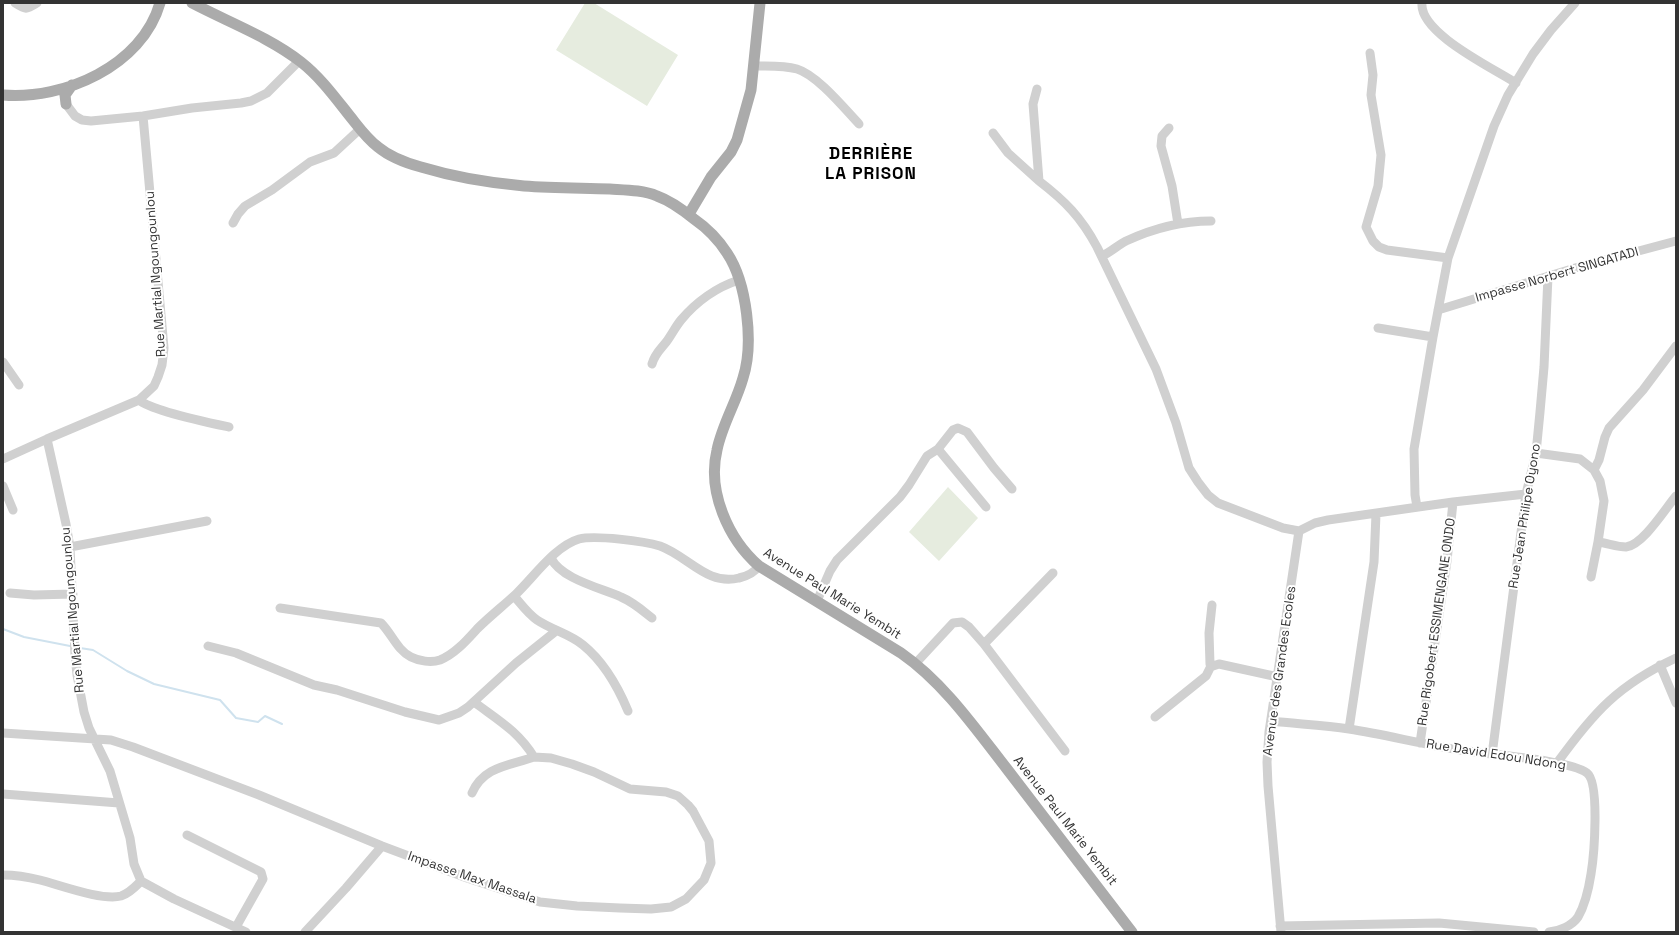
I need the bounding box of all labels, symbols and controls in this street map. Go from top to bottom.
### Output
district label: DERRIÈRE LA PRISON [825,144,917,184]
street label: Rue Martial Ngoungounlou [142,190,170,358]
street label: Impasse Norbert SINGATADI [1474,244,1640,306]
street label: Rue Jean Philipe Oyono [1506,442,1544,590]
street label: Rue Rigobert ESSIMENGANE ONDO [1415,517,1459,727]
street label: Rue Martial Ngoungounlou [58,526,88,694]
street label: Avenue Paul Marie Yembit [760,545,904,643]
street label: Avenue des Grandes Ecoles [1260,585,1300,757]
street label: Rue David Edou Ndong [1425,736,1567,774]
street label: Avenue Paul Marie Yembit [1010,753,1120,889]
street label: Impasse Max Massala [406,849,538,907]

